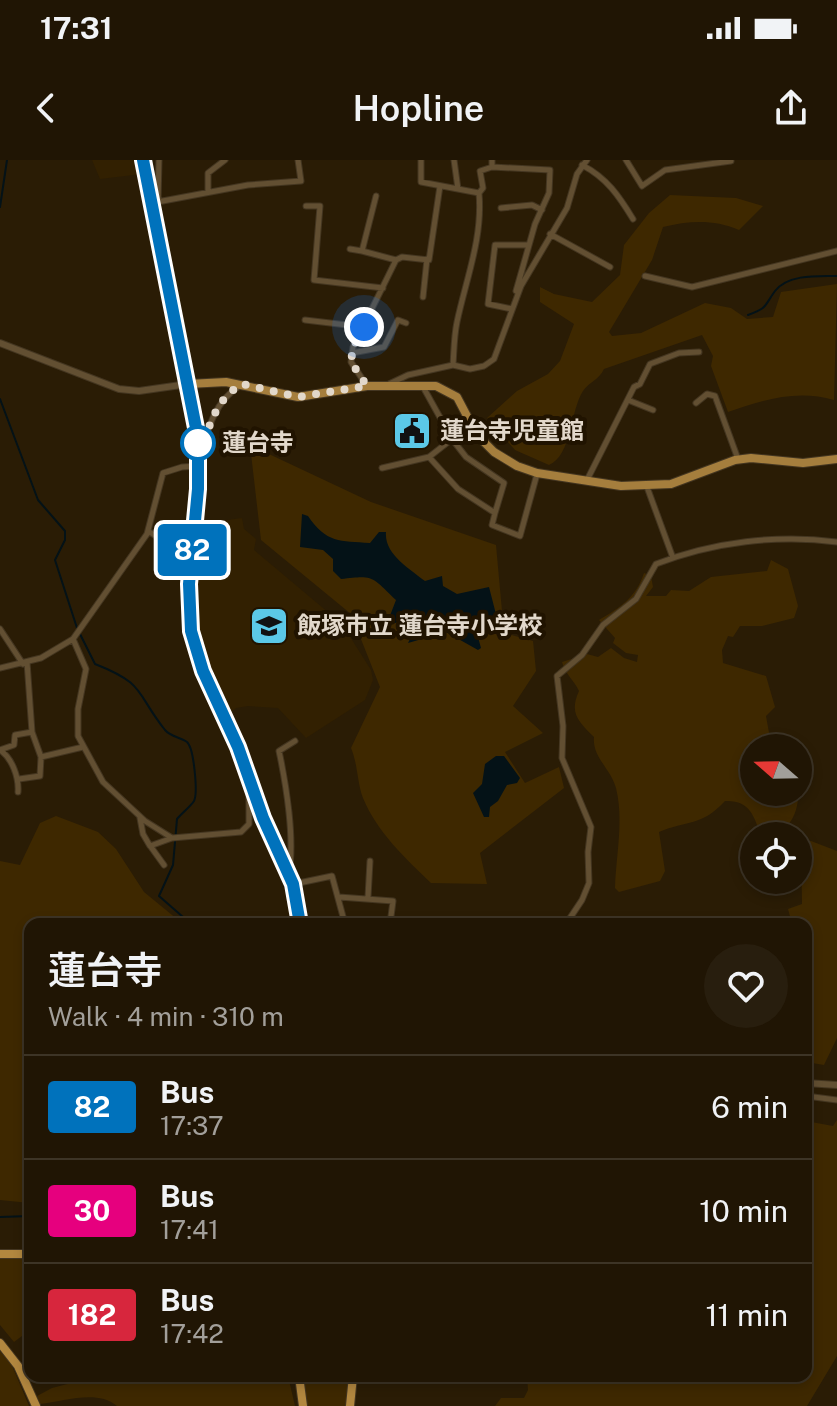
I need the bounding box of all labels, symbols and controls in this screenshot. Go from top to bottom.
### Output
text: 17:31 [40,10,113,46]
icon: back [24,86,68,130]
icon: share [769,86,813,130]
text: Hopline [353,87,484,129]
your location [344,307,384,347]
public building icon: 蓮台寺児童館 [391,410,433,452]
place label: 蓮台寺児童館 [440,416,584,444]
marker: 蓮台寺 [181,426,215,460]
place label: 蓮台寺 [222,428,294,456]
line badge: 82 [156,524,228,576]
text: 82 [174,533,210,566]
school or university icon: 飯塚市立 蓮台寺小学校 [248,605,290,647]
place label: 飯塚市立 蓮台寺小学校 [297,611,542,639]
north arrow [740,734,812,806]
map controls [740,734,812,894]
button: locate [740,822,812,894]
button: heart [704,944,788,1028]
text: 蓮台寺 [48,948,162,993]
text: Walk · 4 min · 310 m [48,1001,284,1032]
text: Bus [160,1074,214,1110]
text: 6 min [711,1089,788,1125]
text: 82 [74,1090,110,1123]
text: 17:37 [160,1110,224,1141]
text: Bus [160,1178,214,1214]
text: 10 min [699,1193,788,1229]
text: 30 [74,1194,110,1227]
text: 17:41 [160,1214,219,1245]
text: Bus [160,1282,214,1318]
text: 11 min [705,1297,788,1333]
text: 182 [68,1298,116,1331]
text: 17:42 [160,1318,224,1349]

